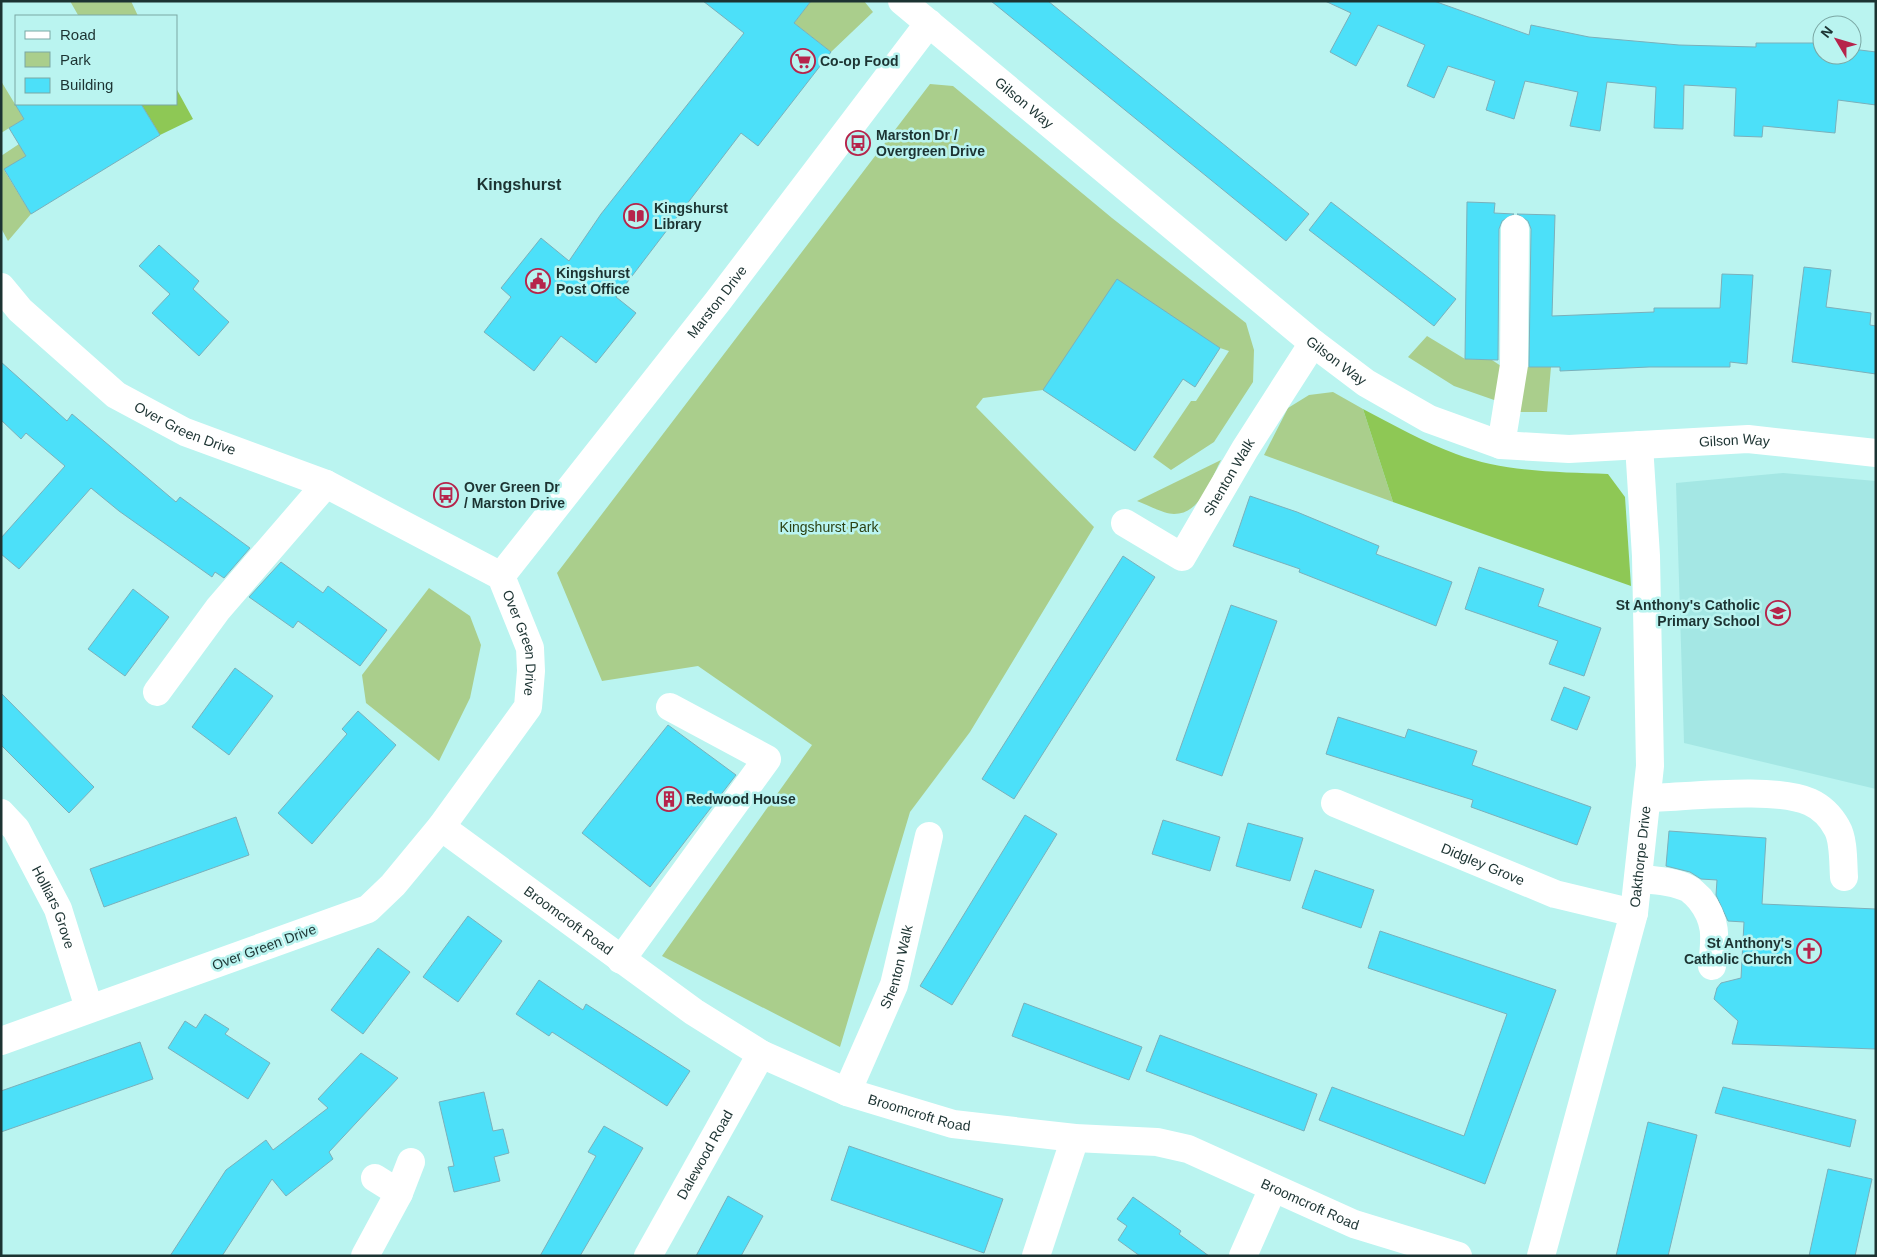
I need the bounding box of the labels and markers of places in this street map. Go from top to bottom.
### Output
supermarket icon: Co-op Food [790,48,816,74]
place label: Co-op Food [820,53,899,69]
place label: Marston Dr / Overgreen Drive [876,127,985,159]
bus stop icon: Marston Dr / Overgreen Drive [845,130,871,156]
place label: Kingshurst Library [654,200,728,232]
library icon: Kingshurst Library [623,203,649,229]
place label: Kingshurst Post Office [556,265,630,297]
public building icon: Kingshurst Post Office [525,268,551,294]
place label: Over Green Dr / Marston Drive [464,479,565,511]
bus stop icon: Over Green Dr / Marston Drive [433,482,459,508]
place label: St Anthony's Catholic Primary School [1616,597,1760,629]
school or university icon: St Anthony's Catholic Primary School [1765,600,1791,626]
building icon: Redwood House [656,786,682,812]
place label: Redwood House [686,791,796,807]
place label: St Anthony's Catholic Church [1684,935,1792,967]
church icon: St Anthony's Catholic Church [1796,938,1822,964]

